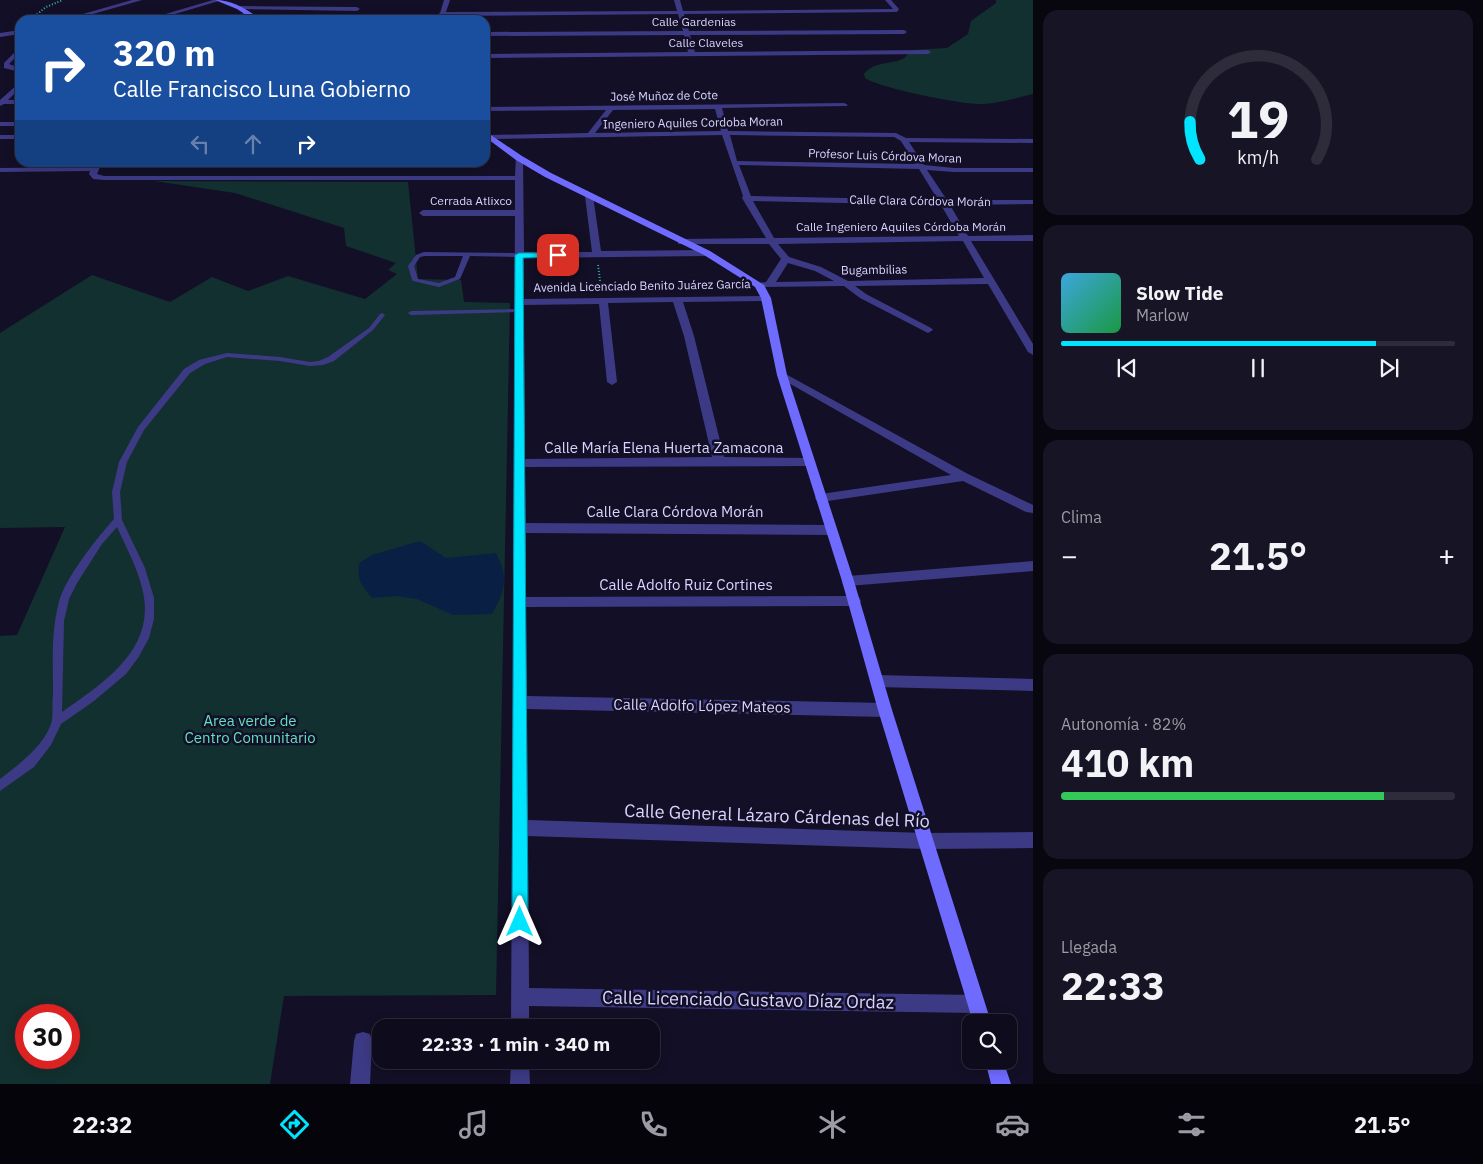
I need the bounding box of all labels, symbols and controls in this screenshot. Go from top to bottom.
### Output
street label: Calle Gardenias [652,14,736,29]
text: 320 m [113,30,216,76]
icon: right [30,35,95,100]
street label: Calle Claveles [669,35,744,50]
text: Calle Francisco Luna Gobierno [113,74,411,103]
text: 19 [1227,85,1289,152]
street label: José Muñoz de Cote [610,87,718,104]
street label: Ingeniero Aquiles Cordoba Moran [603,113,783,132]
icon: left [186,130,214,158]
icon: ahead [239,130,267,158]
icon: right [292,130,320,158]
street label: Profesor Luis Córdova Moran [808,145,962,166]
text: km/h [1237,146,1279,169]
street label: Calle Clara Córdova Morán [849,192,991,209]
street label: Cerrada Atlixco [430,193,512,208]
street label: Calle Ingeniero Aquiles Córdoba Morán [796,219,1006,234]
pin [537,234,579,276]
icon: arrive [544,241,572,269]
street label: Bugambilias [841,261,907,278]
street label: Avenida Licenciado Benito Juárez García [533,276,751,295]
text: Slow Tide [1136,281,1223,305]
text: Marlow [1136,305,1189,325]
icon: previous [1113,354,1141,382]
icon: pause [1244,354,1272,382]
icon: next [1375,354,1403,382]
street label: Calle María Elena Huerta Zamacona [544,438,784,457]
street label: Calle Clara Córdova Morán [586,502,764,521]
text: Clima [1061,507,1102,527]
text: 21.5° [1209,531,1307,580]
text: − [1061,537,1078,574]
text: + [1438,537,1455,574]
street label: Calle Adolfo Ruiz Cortines [599,575,773,594]
street label: Calle Adolfo López Mateos [613,694,791,717]
park label: Area verde de Centro Comunitario [184,711,316,747]
text: Autonomía · 82% [1061,714,1186,734]
text: 410 km [1061,738,1194,787]
street label: Calle General Lázaro Cárdenas del Río [624,799,930,832]
position arrow [493,895,545,947]
text: Llegada [1061,937,1117,957]
text: 22:33 [1061,961,1165,1010]
street label: Calle Licenciado Gustavo Díaz Ordaz [602,985,894,1014]
speed limit sign: 30 [15,1004,80,1069]
map controls [962,1014,1017,1069]
button: search [962,1014,1017,1069]
text: 22:33 · 1 min · 340 m [422,1032,610,1056]
icon: directions [277,1107,312,1142]
icon: music [456,1107,491,1142]
icon: phone [636,1107,671,1142]
icon: climate [815,1107,850,1142]
icon: car [995,1107,1030,1142]
icon: filters [1174,1107,1209,1142]
text: 22:32 [72,1110,132,1139]
text: 21.5° [1354,1110,1411,1139]

